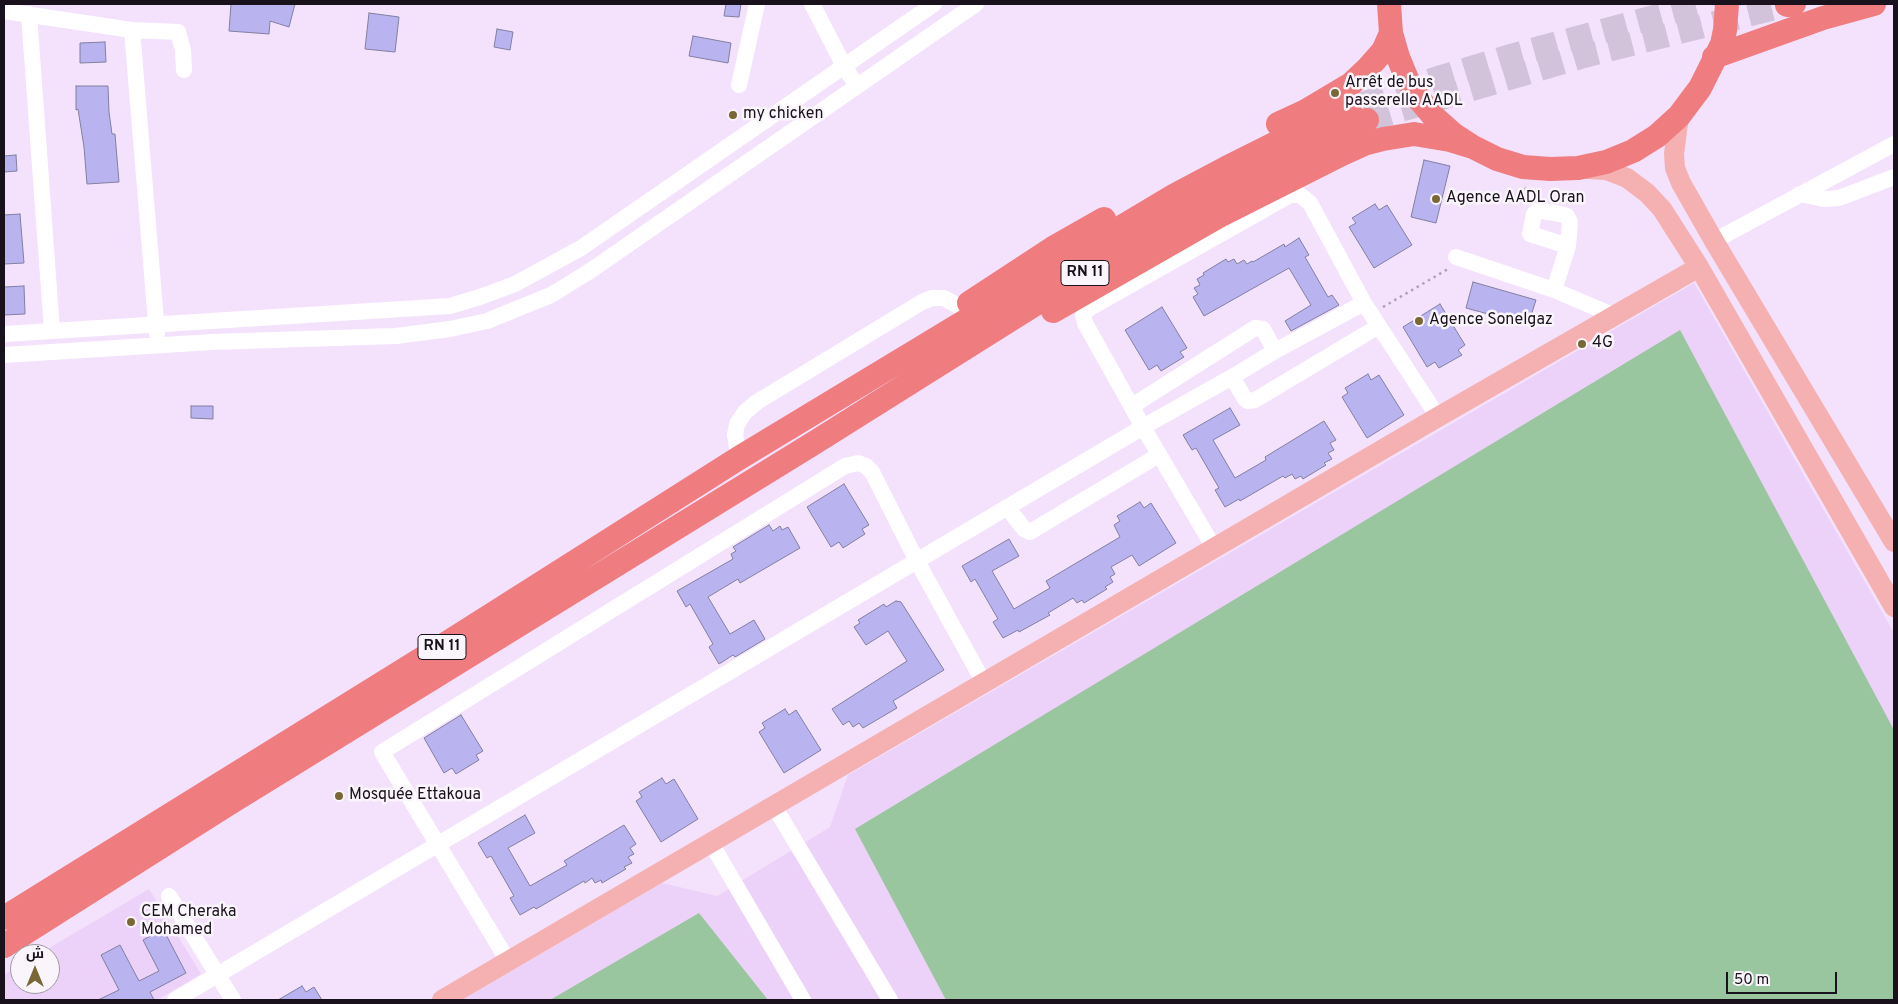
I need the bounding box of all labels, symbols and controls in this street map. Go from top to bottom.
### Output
place label: Arrêt de bus passerelle AADL [1345,74,1463,112]
marker: Arrêt de bus passerelle AADL [1329,87,1341,99]
place label: my chicken [743,105,824,125]
marker: my chicken [727,109,739,121]
place label: Agence AADL Oran [1446,189,1585,209]
marker: Agence AADL Oran [1430,193,1442,205]
road number: RN 11 [1061,260,1109,286]
place label: Agence Sonelgaz [1429,311,1553,331]
marker: Agence Sonelgaz [1413,315,1425,327]
place label: 4G [1592,334,1613,354]
marker: 4G [1576,338,1588,350]
road number: RN 11 [418,634,466,660]
place label: Mosquée Ettakoua [349,786,481,806]
marker: Mosquée Ettakoua [333,790,345,802]
place label: CEM Cheraka Mohamed [141,903,237,941]
marker: CEM Cheraka Mohamed [125,916,137,928]
north arrow [10,944,60,994]
text: ش [26,946,44,963]
scale bar [1728,962,1839,994]
text: 50 m [1734,971,1769,990]

